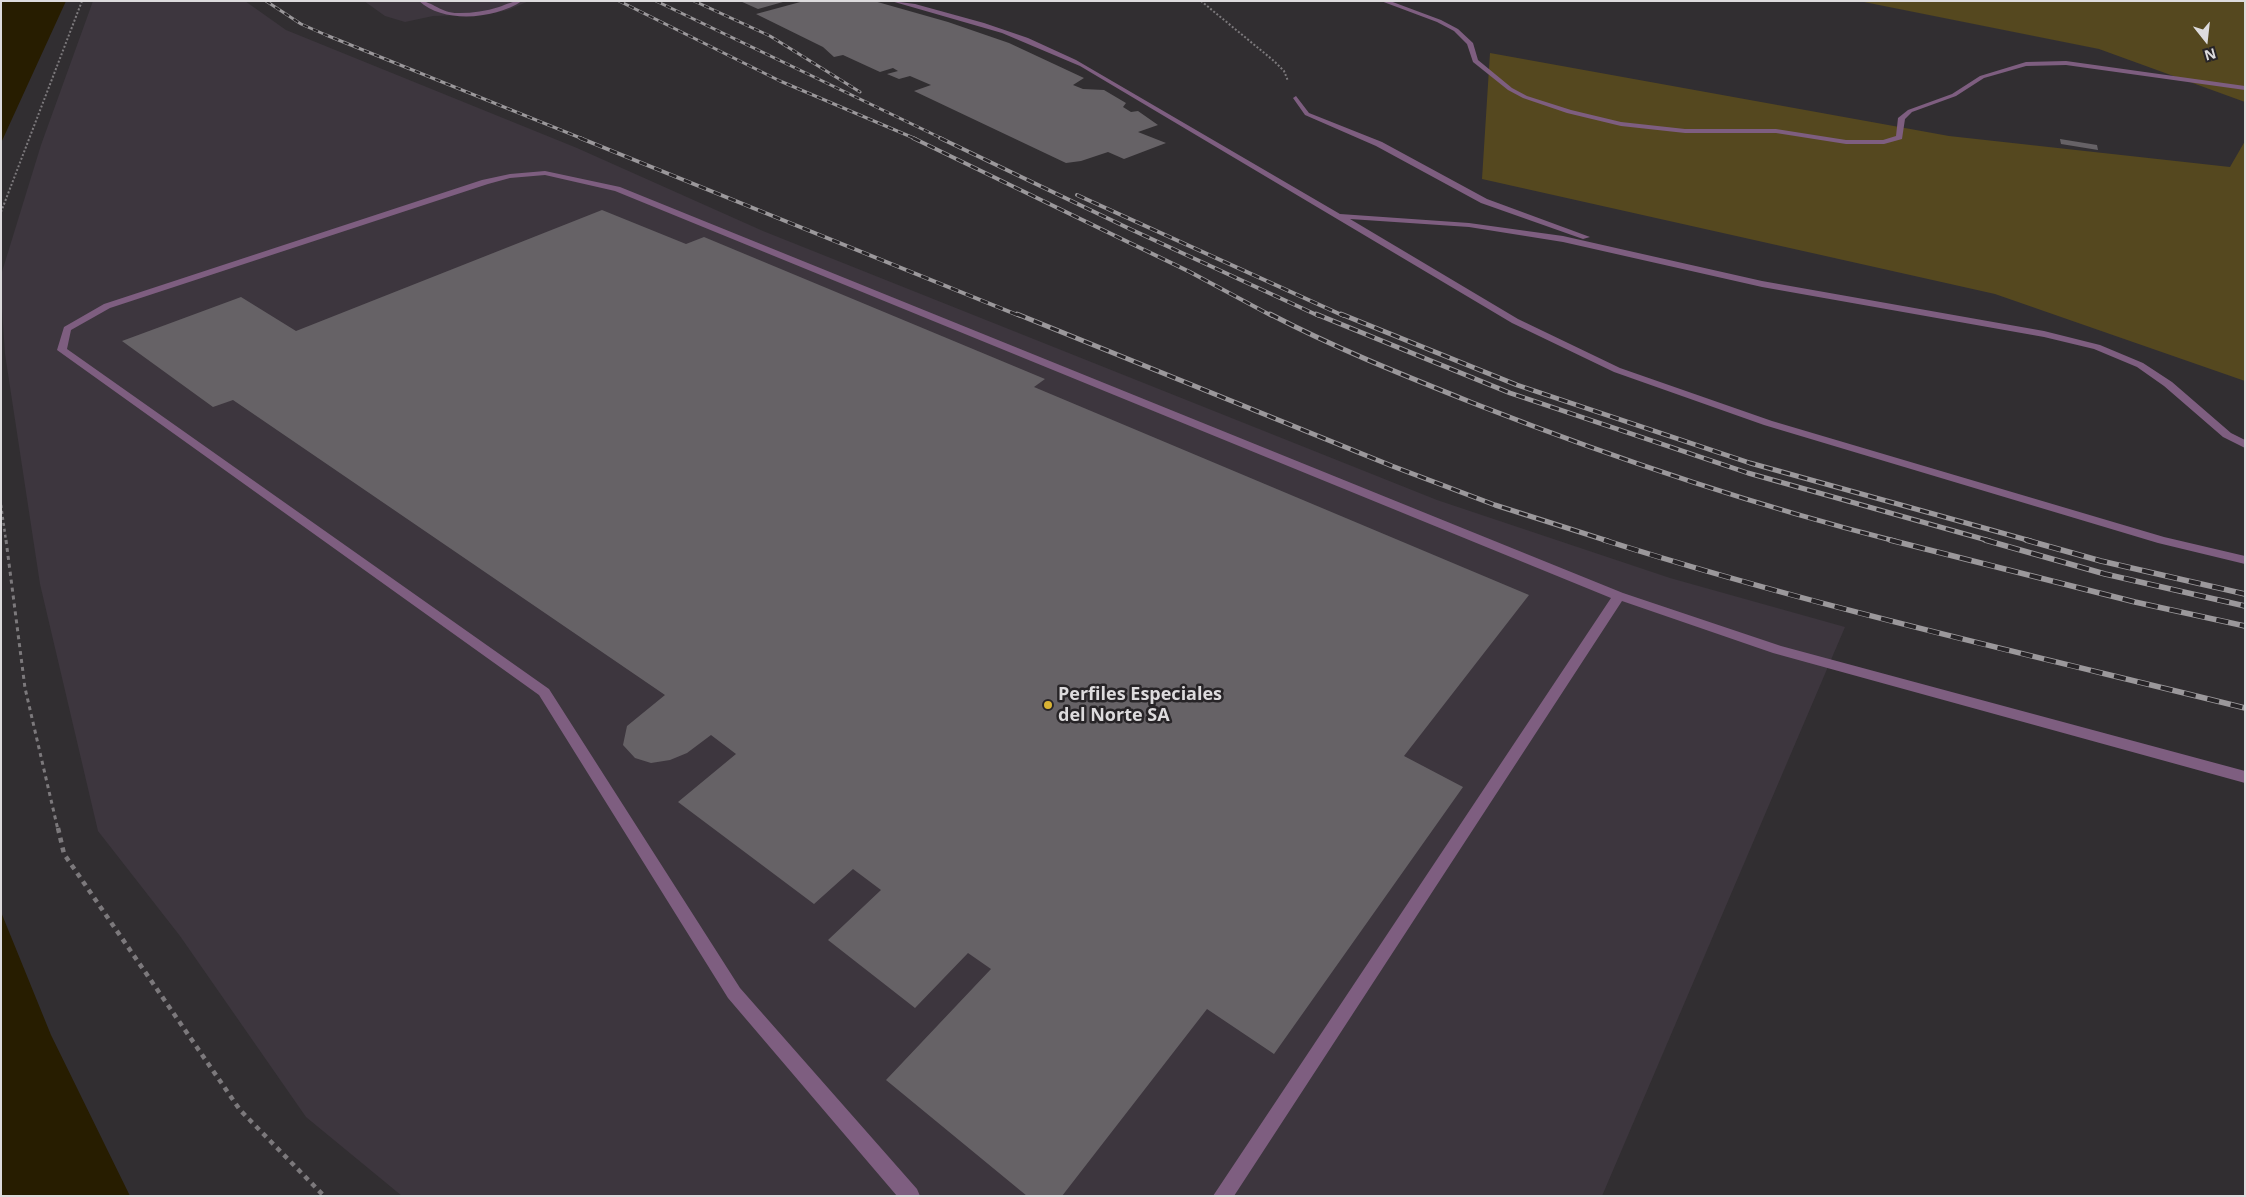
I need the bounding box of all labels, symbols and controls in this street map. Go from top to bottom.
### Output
north arrow [2181,15,2231,65]
text: N [2202,44,2218,66]
place label: Perfiles Especiales del Norte SA [1058,684,1222,726]
marker: Perfiles Especiales del Norte SA [1042,699,1054,711]

